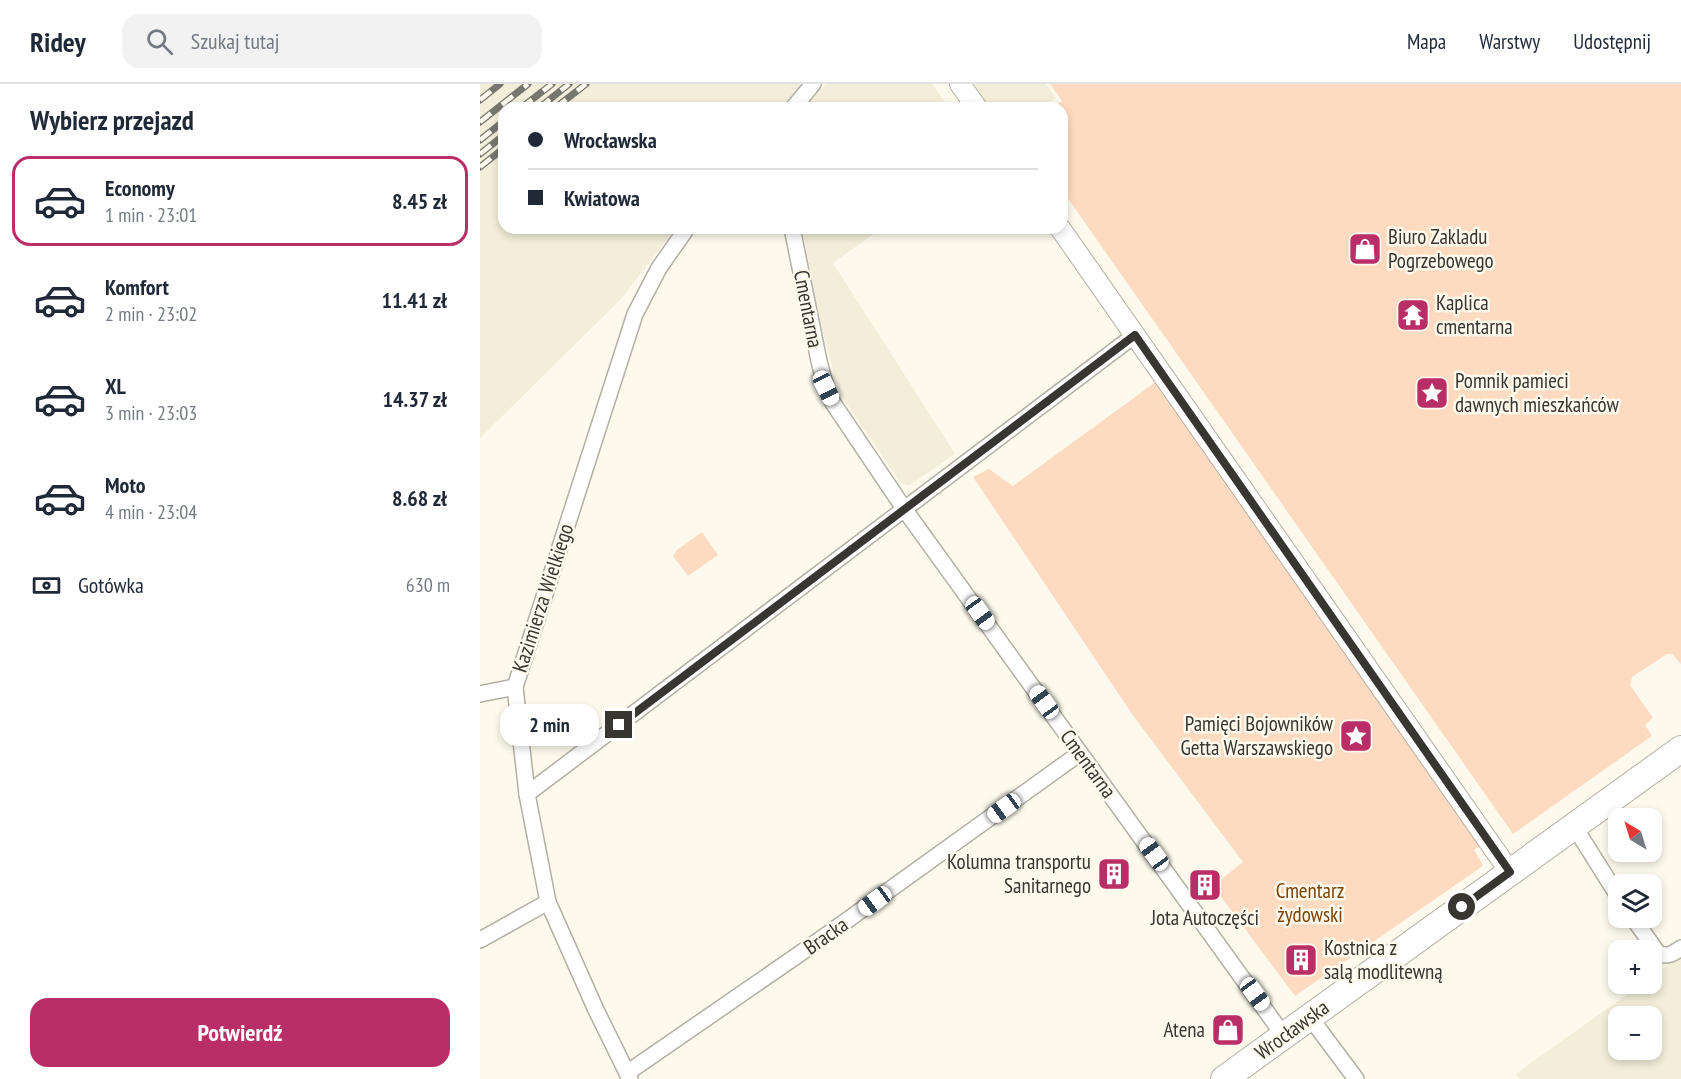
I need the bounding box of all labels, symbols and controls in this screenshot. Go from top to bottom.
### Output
search box [122,14,542,68]
text: Ridey [30,23,86,60]
icon: search [143,25,176,58]
text: Szukaj tutaj [191,27,280,55]
text: Mapa [1407,28,1446,55]
text: Warstwy [1479,28,1540,55]
text: Udostępnij [1573,28,1651,55]
text: Wybierz przejazd [30,103,194,137]
text: Wrocławska [564,126,657,154]
icon: car [33,174,87,228]
text: Economy [105,174,175,202]
text: Kwiatowa [564,184,640,212]
text: 8.45 zł [392,187,447,215]
text: 1 min · 23:01 [105,202,197,228]
place label: Biuro Zakladu Pogrzebowego [1388,223,1494,274]
shop icon: Biuro Zakladu Pogrzebowego [1347,231,1383,267]
street label: Cmentarna [788,268,829,350]
icon: car [33,273,87,327]
text: Komfort [105,273,169,301]
text: 11.41 zł [382,286,447,314]
place label: Kaplica cmentarna [1436,289,1513,340]
temple icon: Kaplica cmentarna [1395,297,1431,333]
text: 2 min · 23:02 [105,301,197,327]
place label: Pomnik pamieci dawnych mieszkańców [1455,367,1619,418]
car [810,368,842,408]
icon: car [33,372,87,426]
text: XL [105,372,126,400]
place icon: Pomnik pamieci dawnych mieszkańców [1414,375,1450,411]
text: 14.37 zł [382,385,447,413]
text: 3 min · 23:03 [105,400,197,426]
icon: car [33,471,87,525]
text: Moto [105,471,146,499]
text: 8.68 zł [392,484,447,512]
text: 4 min · 23:04 [105,499,197,525]
street label: Kazimierza Wielkiego [506,520,579,676]
icon: cash [30,569,63,602]
text: Gotówka [78,571,144,599]
text: 630 m [406,572,450,598]
car [962,593,998,633]
car [1026,682,1062,722]
callout: 2 min [499,704,598,746]
place label: Pamięci Bojowników Getta Warszawskiego [1180,710,1334,761]
route end [605,711,632,738]
text: 2 min [529,712,570,738]
place icon: Pamięci Bojowników Getta Warszawskiego [1338,718,1374,754]
street label: Cmentarna [1054,724,1122,803]
car [984,790,1024,826]
north arrow [1608,808,1662,862]
map controls [1608,808,1662,1060]
car [1136,834,1172,874]
place label: Kolumna transportu Sanitarnego [947,848,1091,899]
building icon: Kolumna transportu Sanitarnego [1096,856,1132,892]
building icon: Jota Autoczęści [1187,867,1223,903]
button: layers [1608,874,1662,928]
park label: Cmentarz żydowski [1276,877,1344,928]
car [855,883,895,919]
route start [1448,893,1475,920]
place label: Jota Autoczęści [1150,904,1259,931]
street label: Bracka [798,911,853,960]
place label: Kostnica z salą modlitewną [1324,934,1443,985]
button: + [1608,940,1662,994]
building icon: Kostnica z salą modlitewną [1283,942,1319,978]
car [1237,974,1273,1014]
street label: Wrocławska [1249,994,1334,1066]
button: Potwierdź [30,998,450,1067]
button: − [1608,1006,1662,1060]
shop icon: Atena [1210,1012,1246,1048]
place label: Atena [1163,1016,1205,1043]

